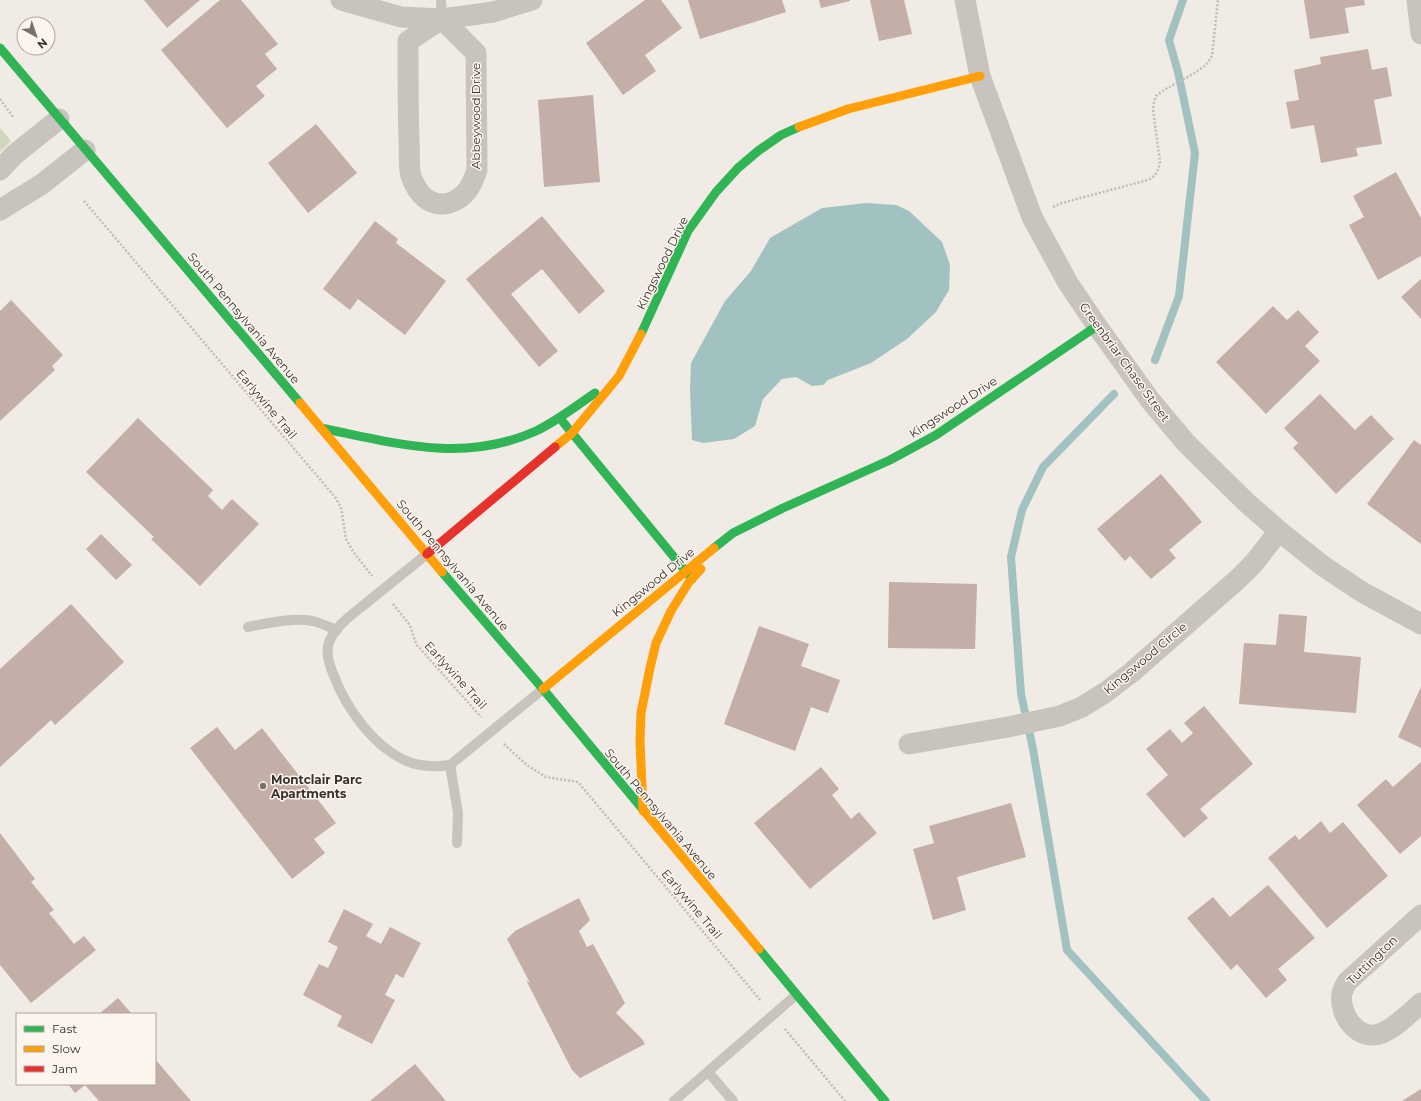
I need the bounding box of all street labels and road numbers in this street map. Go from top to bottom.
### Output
street label: Abbeywood Drive [468,63,483,169]
street label: Kingswood Drive [633,214,691,312]
street label: South Pennsylvania Avenue [185,249,303,387]
street label: Greenbriar Chase Street [1077,299,1173,425]
street label: Earlywine Trail [234,366,300,442]
street label: Kingswood Drive [906,373,1000,441]
street label: South Pennsylvania Avenue [394,496,512,634]
street label: Kingswood Drive [609,544,697,620]
street label: Kingswood Circle [1100,619,1190,697]
street label: Earlywine Trail [422,638,490,712]
street label: South Pennsylvania Avenue [602,745,720,883]
street label: Earlywine Trail [659,866,725,942]
street label: Tuttington [1344,932,1400,988]

